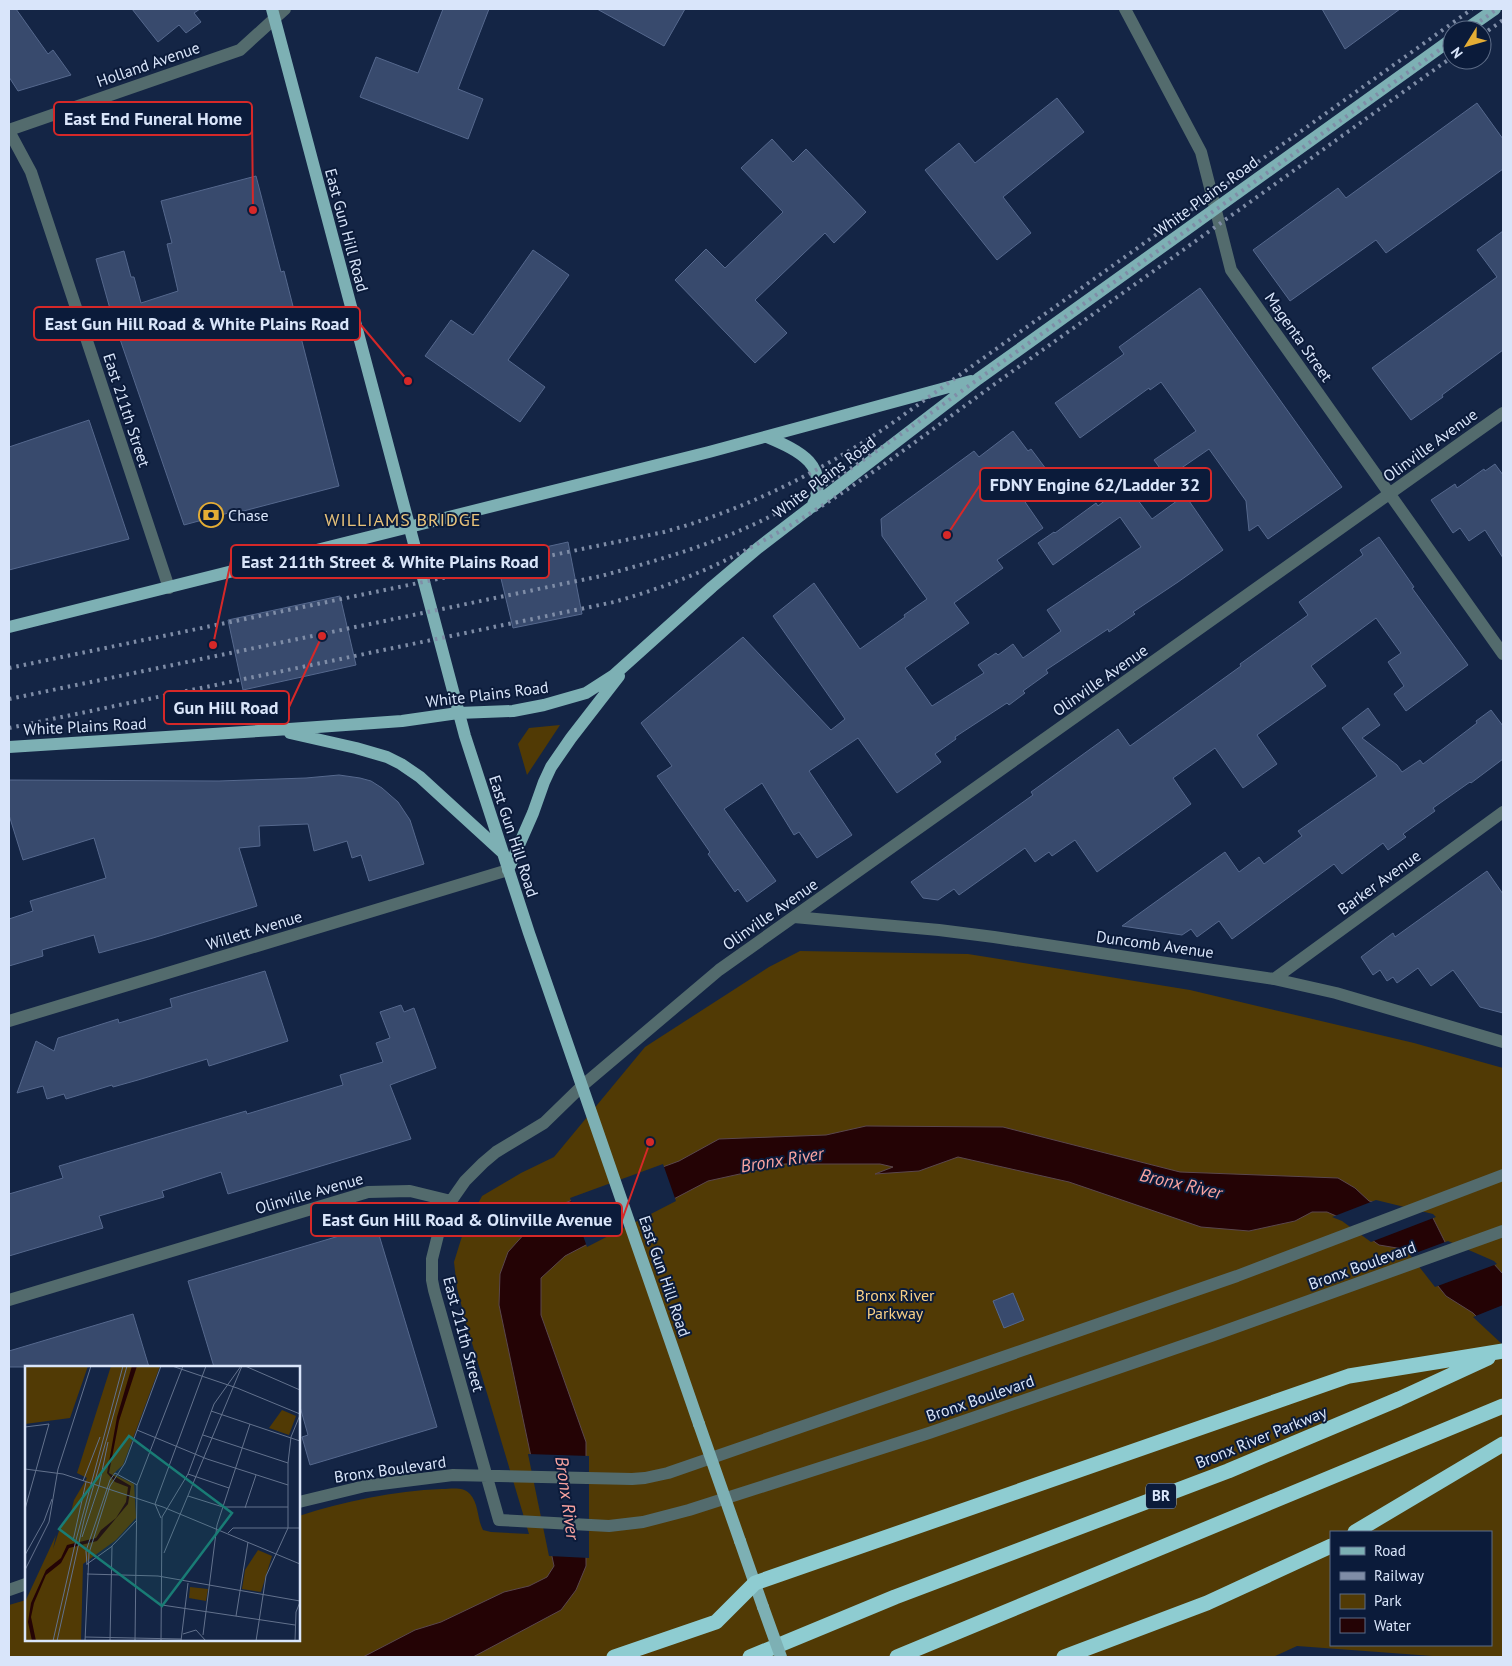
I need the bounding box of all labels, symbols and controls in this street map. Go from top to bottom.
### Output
north arrow [1442,20,1492,70]
street label: Holland Avenue [94,37,202,91]
text: N [1447,44,1467,62]
callout: East End Funeral Home [54,102,252,135]
text: East End Funeral Home [64,107,242,130]
street label: White Plains Road [1150,152,1262,240]
street label: East Gun Hill Road [321,166,373,294]
street label: Magenta Street [1261,288,1338,386]
callout: East Gun Hill Road & White Plains Road [34,307,360,340]
text: East Gun Hill Road & White Plains Road [45,312,349,335]
street label: East 211th Street [99,351,155,470]
street label: Olinville Avenue [1379,404,1481,486]
street label: White Plains Road [769,432,879,522]
callout: FDNY Engine 62/Ladder 32 [980,468,1211,501]
text: FDNY Engine 62/Ladder 32 [990,473,1200,496]
bank icon: Chase [198,502,224,528]
place label: Chase [228,505,269,525]
district label: WILLIAMS BRIDGE [324,508,482,531]
callout: East 211th Street & White Plains Road [231,545,549,578]
text: East 211th Street & White Plains Road [241,550,539,573]
street label: Olinville Avenue [1048,640,1152,720]
street label: White Plains Road [425,677,549,711]
callout: Gun Hill Road [164,691,289,724]
text: Gun Hill Road [174,696,278,719]
street label: White Plains Road [23,713,147,739]
street label: East Gun Hill Road [485,773,543,899]
street label: Barker Avenue [1334,845,1424,919]
street label: Olinville Avenue [718,874,822,954]
street label: Willett Avenue [203,906,305,954]
street label: Duncomb Avenue [1095,926,1215,962]
water label: Bronx River [739,1141,826,1177]
water label: Bronx River [1138,1163,1226,1204]
street label: Olinville Avenue [252,1168,366,1218]
callout: East Gun Hill Road & Olinville Avenue [311,1203,622,1236]
text: East Gun Hill Road & Olinville Avenue [322,1208,612,1231]
street label: East Gun Hill Road [635,1213,695,1339]
street label: Bronx Boulevard [1306,1236,1418,1294]
street label: East 211th Street [439,1274,489,1394]
park label: Bronx River Parkway [855,1285,935,1323]
inset map [25,1366,300,1641]
street label: Bronx Boulevard [923,1370,1037,1426]
street label: Bronx River Parkway [1192,1401,1330,1472]
street label: Bronx Boulevard [333,1451,447,1487]
water label: Bronx River [550,1455,585,1542]
road number: BR [1146,1484,1176,1508]
legend [1330,1531,1492,1646]
text: Road [1374,1541,1406,1560]
text: Railway [1374,1566,1424,1585]
text: Park [1374,1591,1402,1610]
text: Water [1374,1616,1411,1635]

